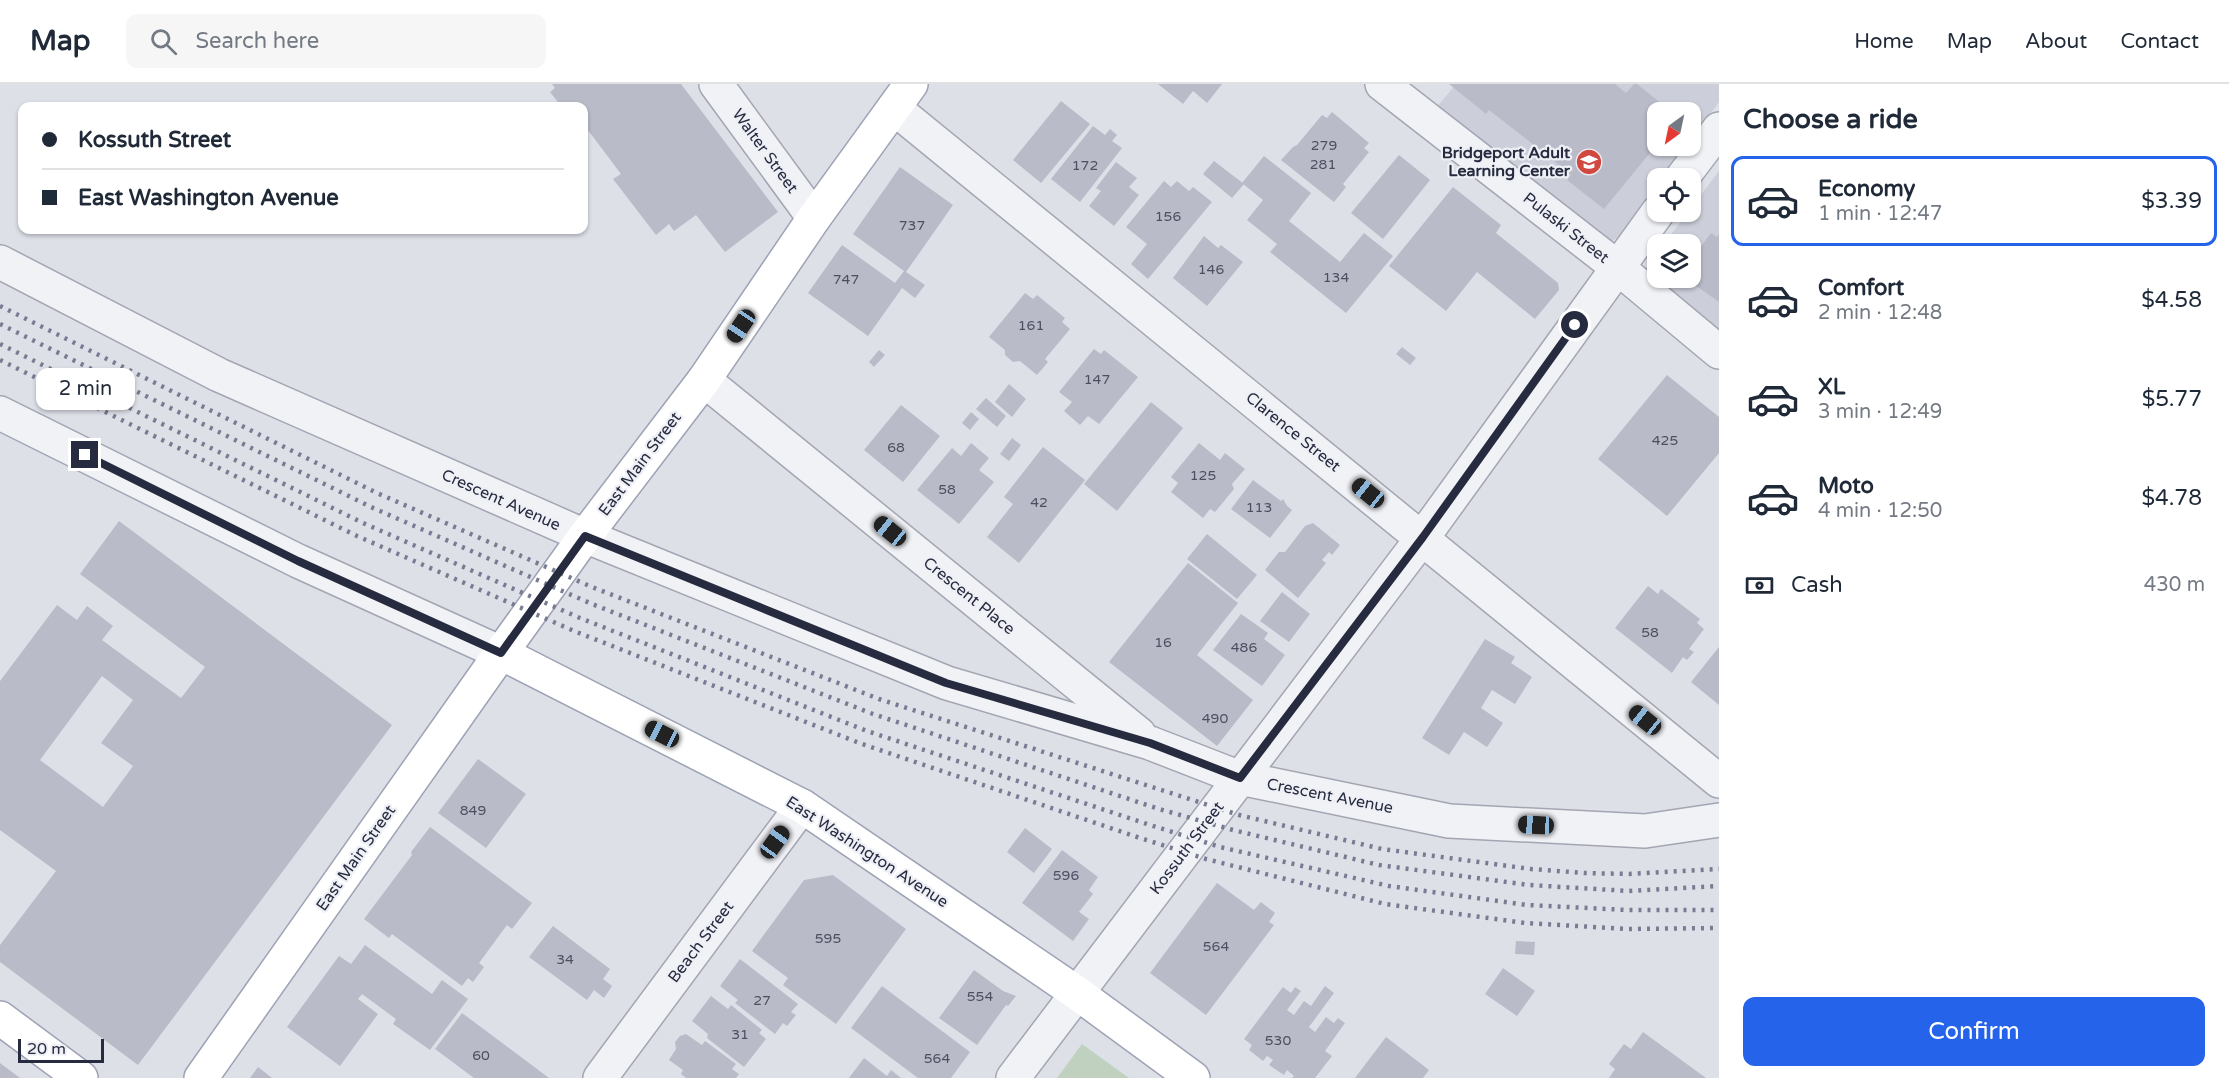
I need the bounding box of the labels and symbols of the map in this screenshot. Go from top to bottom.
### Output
north arrow [1647,102,1701,156]
street label: Walter Street [728,105,802,197]
house number: 279 [1311,137,1337,154]
place label: Bridgeport Adult Learning Center [1442,143,1571,181]
school or university icon: Bridgeport Adult Learning Center [1574,147,1604,177]
house number: 281 [1310,156,1336,173]
house number: 172 [1072,157,1098,174]
street label: Pulaski Street [1519,188,1613,268]
house number: 156 [1155,208,1181,225]
house number: 737 [899,217,925,234]
house number: 146 [1198,261,1224,278]
house number: 134 [1323,269,1349,286]
house number: 747 [833,271,859,288]
car [723,306,759,346]
route start [1561,311,1588,338]
house number: 161 [1018,317,1044,334]
callout: 2 min [36,368,134,410]
house number: 147 [1084,371,1110,388]
street label: Clarence Street [1242,388,1344,476]
street label: East Main Street [594,408,686,520]
house number: 425 [1652,432,1678,449]
house number: 68 [887,439,905,456]
route end [71,441,98,468]
street label: Crescent Avenue [438,465,564,535]
house number: 125 [1190,467,1216,484]
car [1348,475,1388,511]
house number: 58 [938,481,956,498]
house number: 42 [1030,494,1048,511]
house number: 113 [1246,499,1272,516]
car [870,513,910,549]
street label: Crescent Place [919,553,1019,639]
house number: 58 [1641,624,1659,641]
house number: 16 [1154,634,1172,651]
house number: 486 [1231,639,1257,656]
car [1625,702,1665,738]
house number: 490 [1202,710,1228,727]
car [642,718,682,750]
street label: Crescent Avenue [1265,774,1395,818]
street label: East Washington Avenue [782,792,952,912]
street label: Kossuth Street [1146,798,1228,898]
street label: East Main Street [312,801,400,915]
house number: 849 [460,802,486,819]
car [1518,815,1554,835]
car [757,822,793,862]
house number: 596 [1053,867,1079,884]
street label: Beach Street [664,897,738,987]
house number: 595 [815,930,841,947]
house number: 564 [1203,938,1229,955]
house number: 34 [556,951,574,968]
house number: 554 [967,988,993,1005]
house number: 27 [753,992,771,1009]
house number: 31 [731,1026,749,1043]
house number: 530 [1265,1032,1291,1049]
scale bar [18,1036,104,1064]
house number: 60 [472,1047,490,1064]
house number: 564 [924,1050,950,1067]

